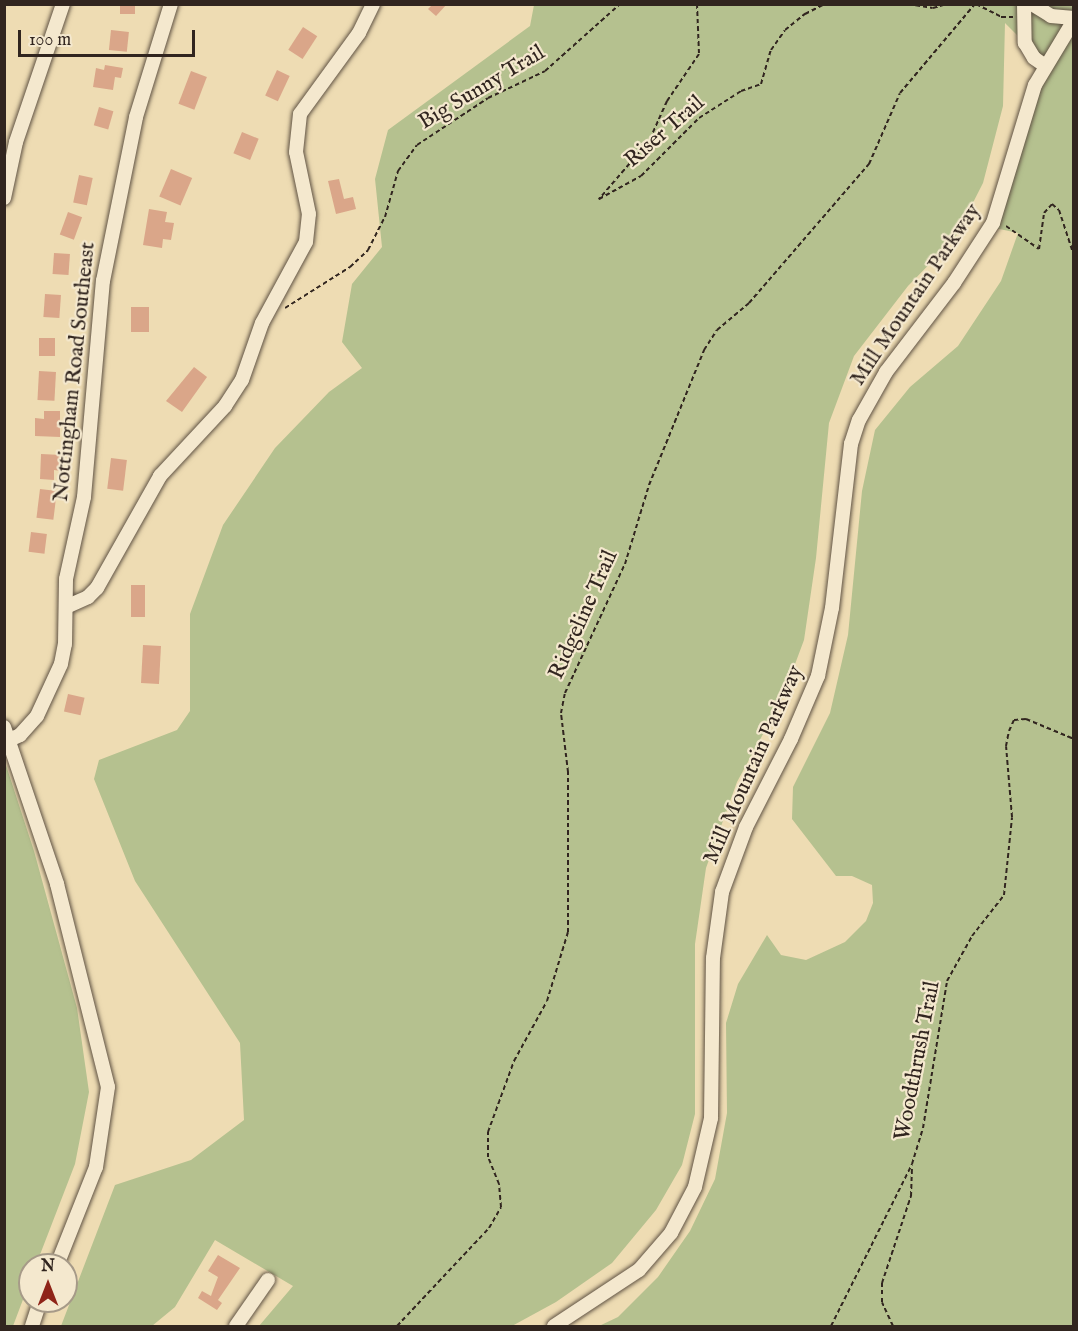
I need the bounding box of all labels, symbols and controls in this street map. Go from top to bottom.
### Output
scale bar [21,18,198,56]
text: 100 m [29,29,71,52]
street label: Big Sunny Trail [414,40,550,136]
street label: Riser Trail [620,90,710,174]
street label: Mill Mountain Parkway [845,199,987,391]
street label: Nottingham Road Southeast [48,241,102,503]
street label: Ridgeline Trail [544,546,624,684]
street label: Mill Mountain Parkway [698,662,810,868]
street label: Woodthrush Trail [890,979,946,1143]
north arrow [18,1253,78,1313]
text: N [41,1257,55,1277]

